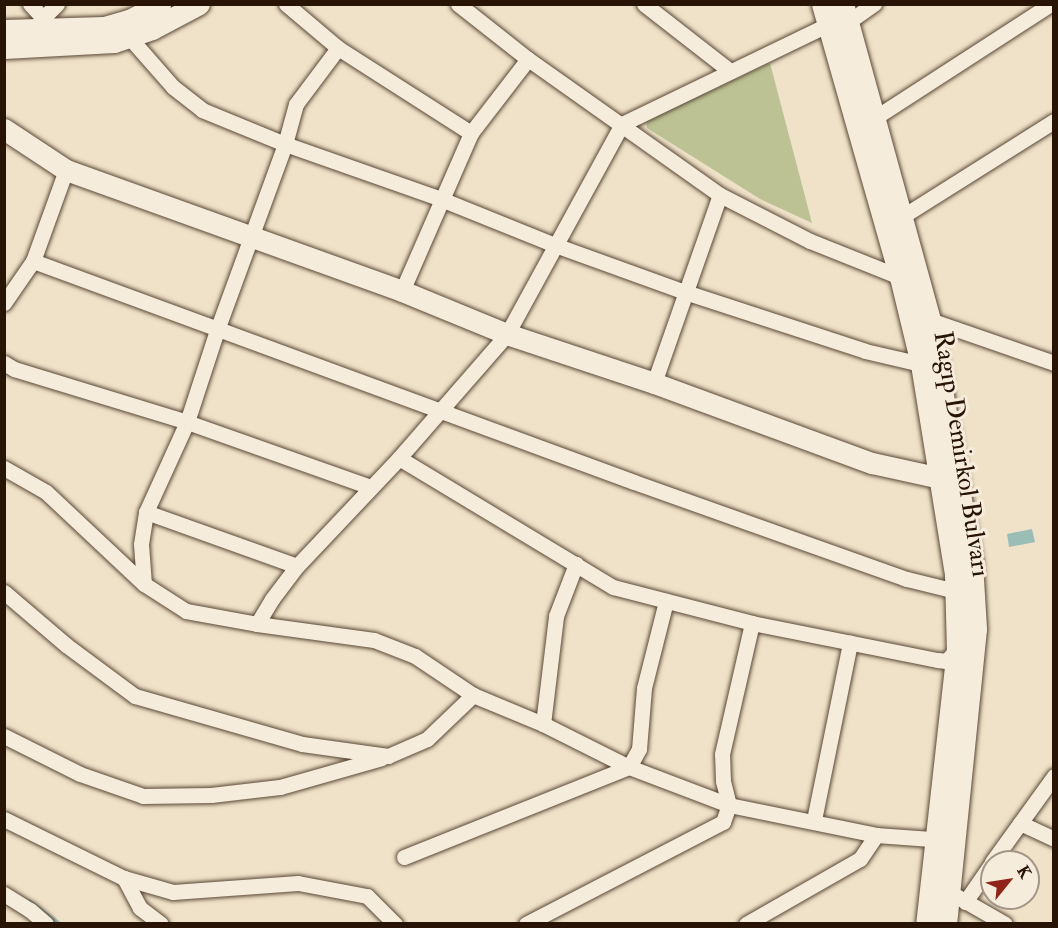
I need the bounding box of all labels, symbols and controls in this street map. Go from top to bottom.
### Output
street label: Ragıp Demirkol Bulvarı [926,329,996,579]
north arrow [980,850,1040,910]
text: K [1012,862,1035,882]

